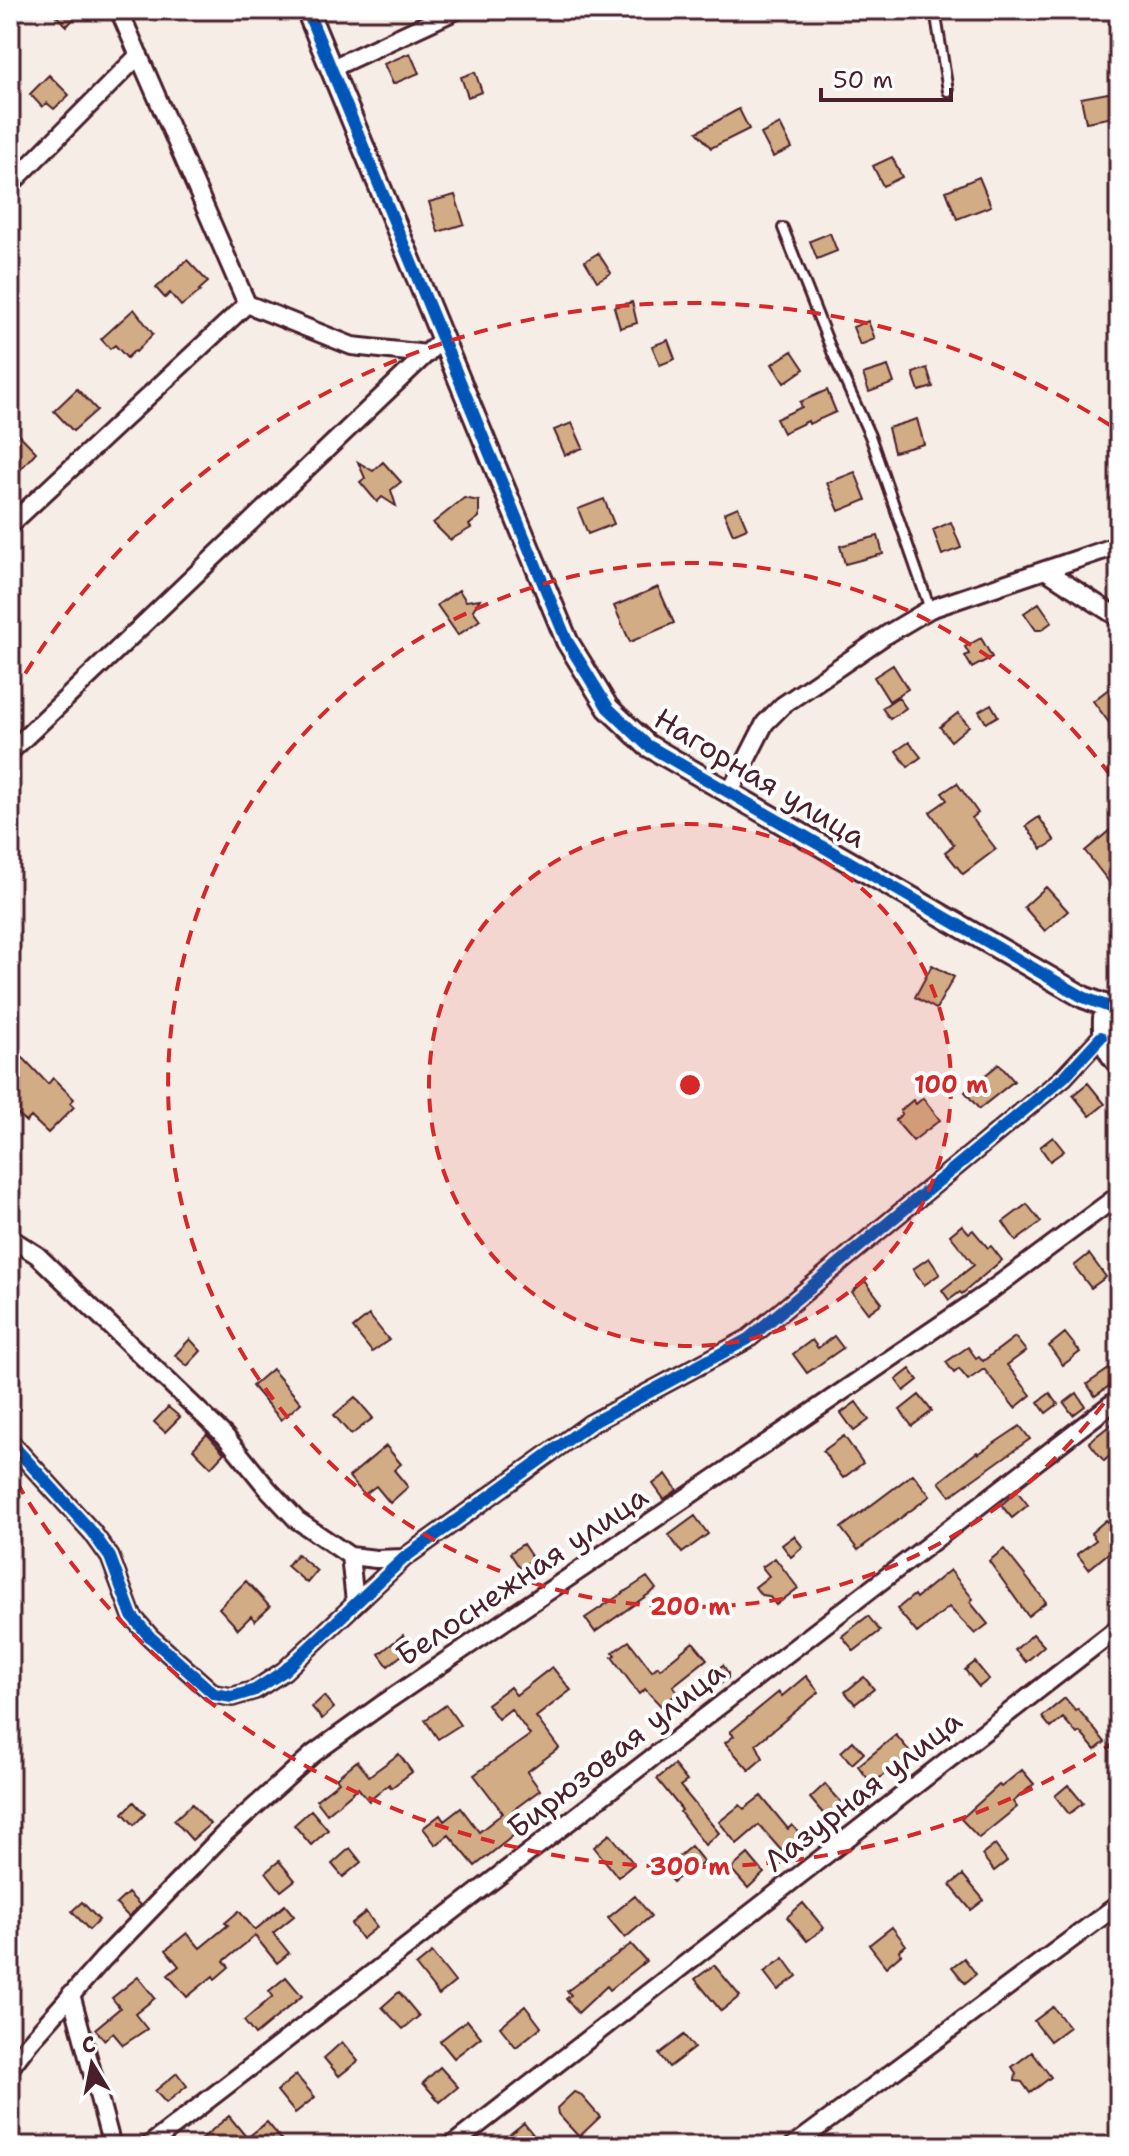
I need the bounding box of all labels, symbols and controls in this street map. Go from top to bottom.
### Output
scale bar [821,52,951,102]
text: 50 m [833,64,893,96]
street label: Нагорная улица [647,698,874,857]
text: 100 m [914,1069,988,1101]
centre of rings [676,1071,704,1099]
street label: Белоснежная улица [388,1476,656,1675]
text: 200 m [650,1591,730,1623]
street label: Бирюзовая улица [499,1652,733,1847]
street label: Лазурная улица [755,1700,970,1881]
text: 300 m [650,1851,730,1883]
north arrow [52,2024,132,2104]
text: С [79,2029,98,2060]

